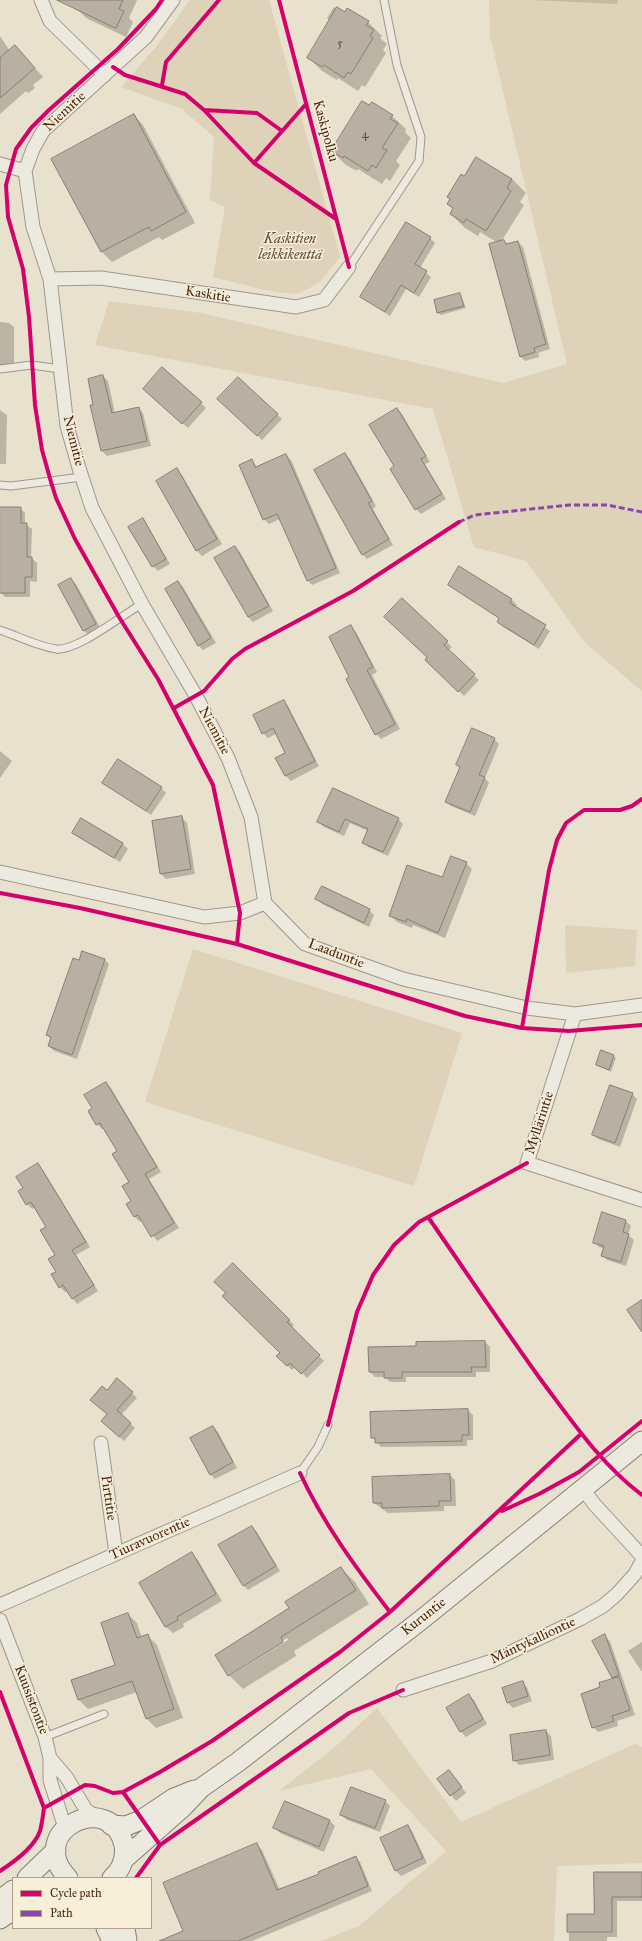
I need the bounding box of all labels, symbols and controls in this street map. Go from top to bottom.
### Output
house number: 5 [337,37,343,51]
street label: Niemitie [40,88,90,136]
street label: Kaskipolku [309,98,341,164]
house number: 4 [362,128,368,142]
park label: Kaskitien leikkikenttä [258,232,322,264]
street label: Kaskitie [184,283,232,307]
street label: Niemitie [59,414,87,468]
street label: Niemitie [194,704,234,758]
street label: Laaduntie [306,936,366,972]
street label: Myllärintie [522,1089,558,1157]
street label: Pirttitie [97,1474,119,1522]
street label: Tiuravuorentie [107,1514,193,1564]
street label: Kuruntie [398,1594,450,1640]
street label: Mäntykalliontie [488,1614,578,1668]
street label: Kuusistontie [10,1663,52,1737]
legend [12,1877,152,1929]
text: Cycle path [50,1886,102,1900]
text: Path [50,1906,73,1920]

